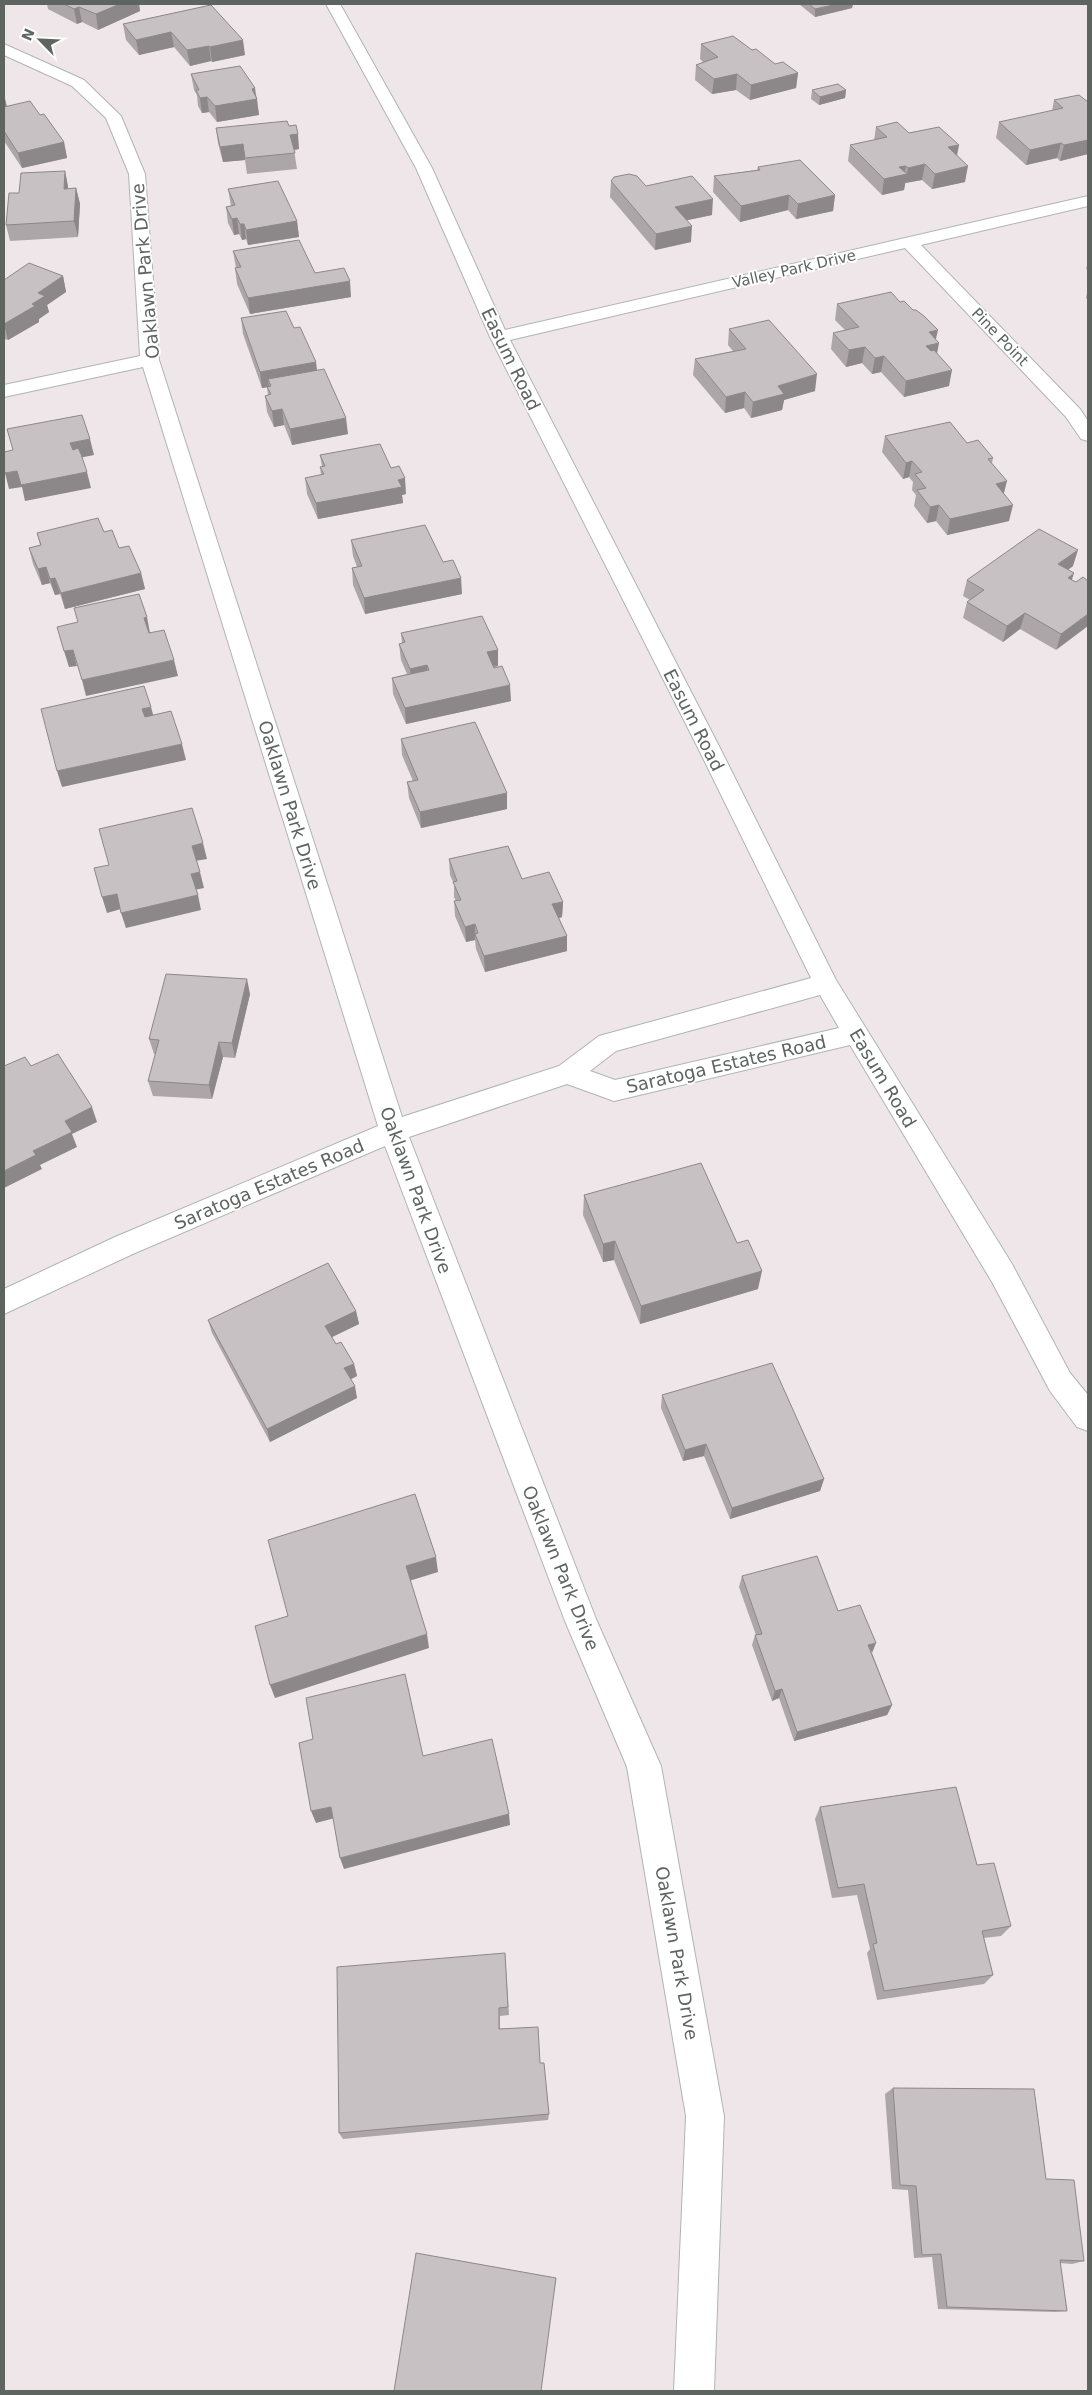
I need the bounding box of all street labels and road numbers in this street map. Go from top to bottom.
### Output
street label: Oaklawn Park Drive [127,182,163,360]
street label: Valley Park Drive [730,246,858,292]
street label: Easum Road [477,304,545,414]
street label: Pine Point [968,304,1032,370]
street label: Easum Road [659,666,729,774]
street label: Oaklawn Park Drive [254,718,326,892]
street label: Easum Road [845,1025,921,1131]
street label: Saratoga Estates Road [624,1031,828,1097]
street label: Oaklawn Park Drive [376,1104,456,1276]
street label: Saratoga Estates Road [171,1134,367,1234]
street label: Oaklawn Park Drive [518,1482,604,1654]
street label: Oaklawn Park Drive [651,1864,703,2042]

